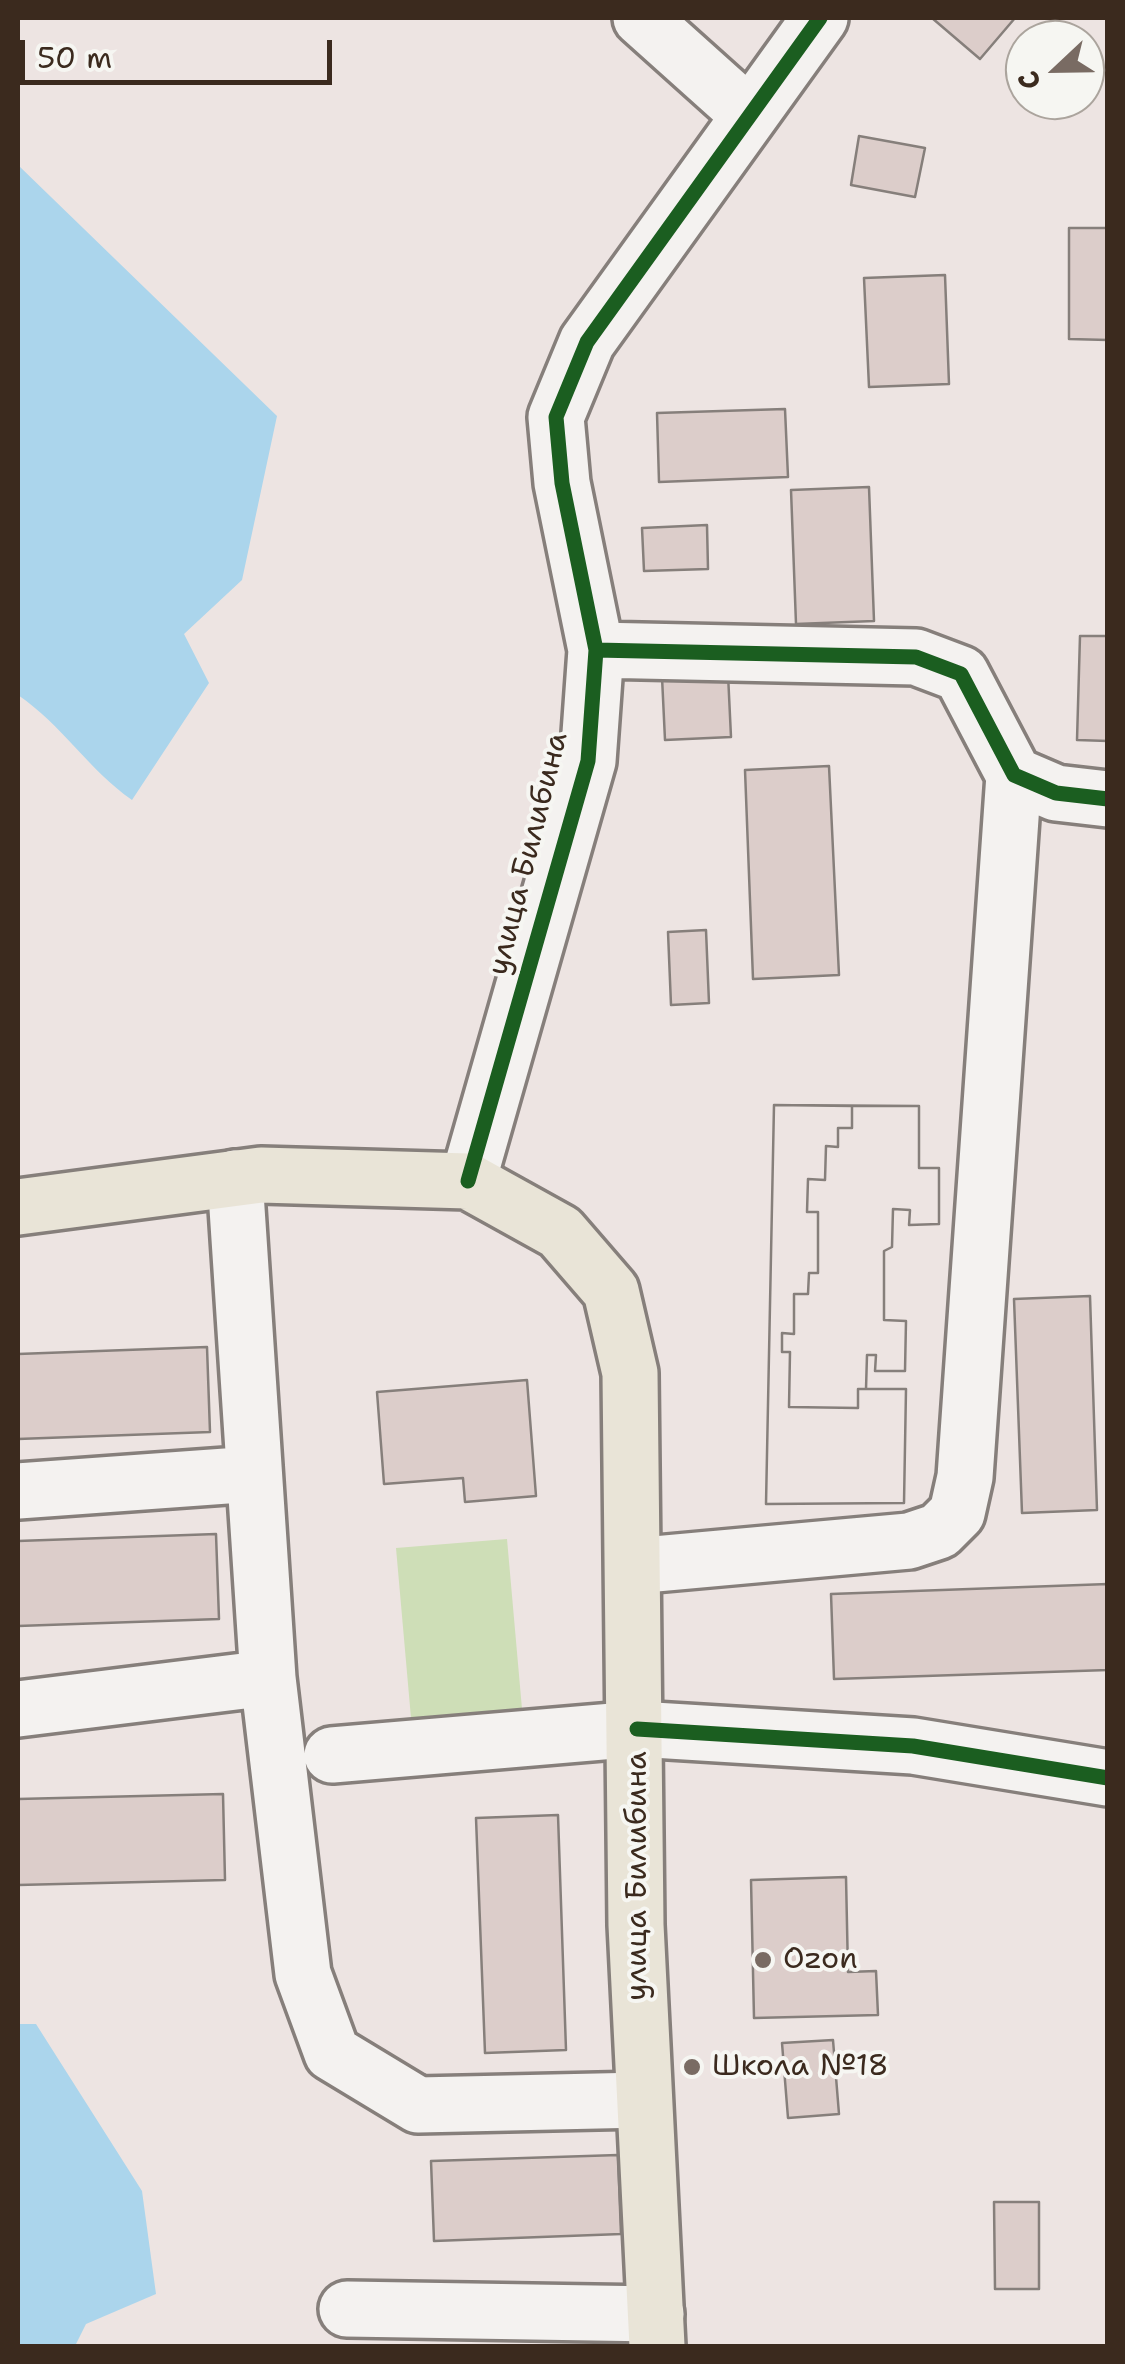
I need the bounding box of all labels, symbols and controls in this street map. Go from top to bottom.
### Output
scale bar [25,20,338,82]
north arrow [1005,20,1105,120]
text: 50 m [37,37,112,78]
text: С [1008,65,1050,96]
street label: улица Билибина [481,729,577,979]
street label: улица Билибина [620,1751,656,2001]
place label: Ozon [783,1942,858,1978]
marker: Ozon [752,1949,774,1971]
place label: Школа №18 [712,2049,889,2085]
marker: Школа №18 [681,2056,703,2078]

